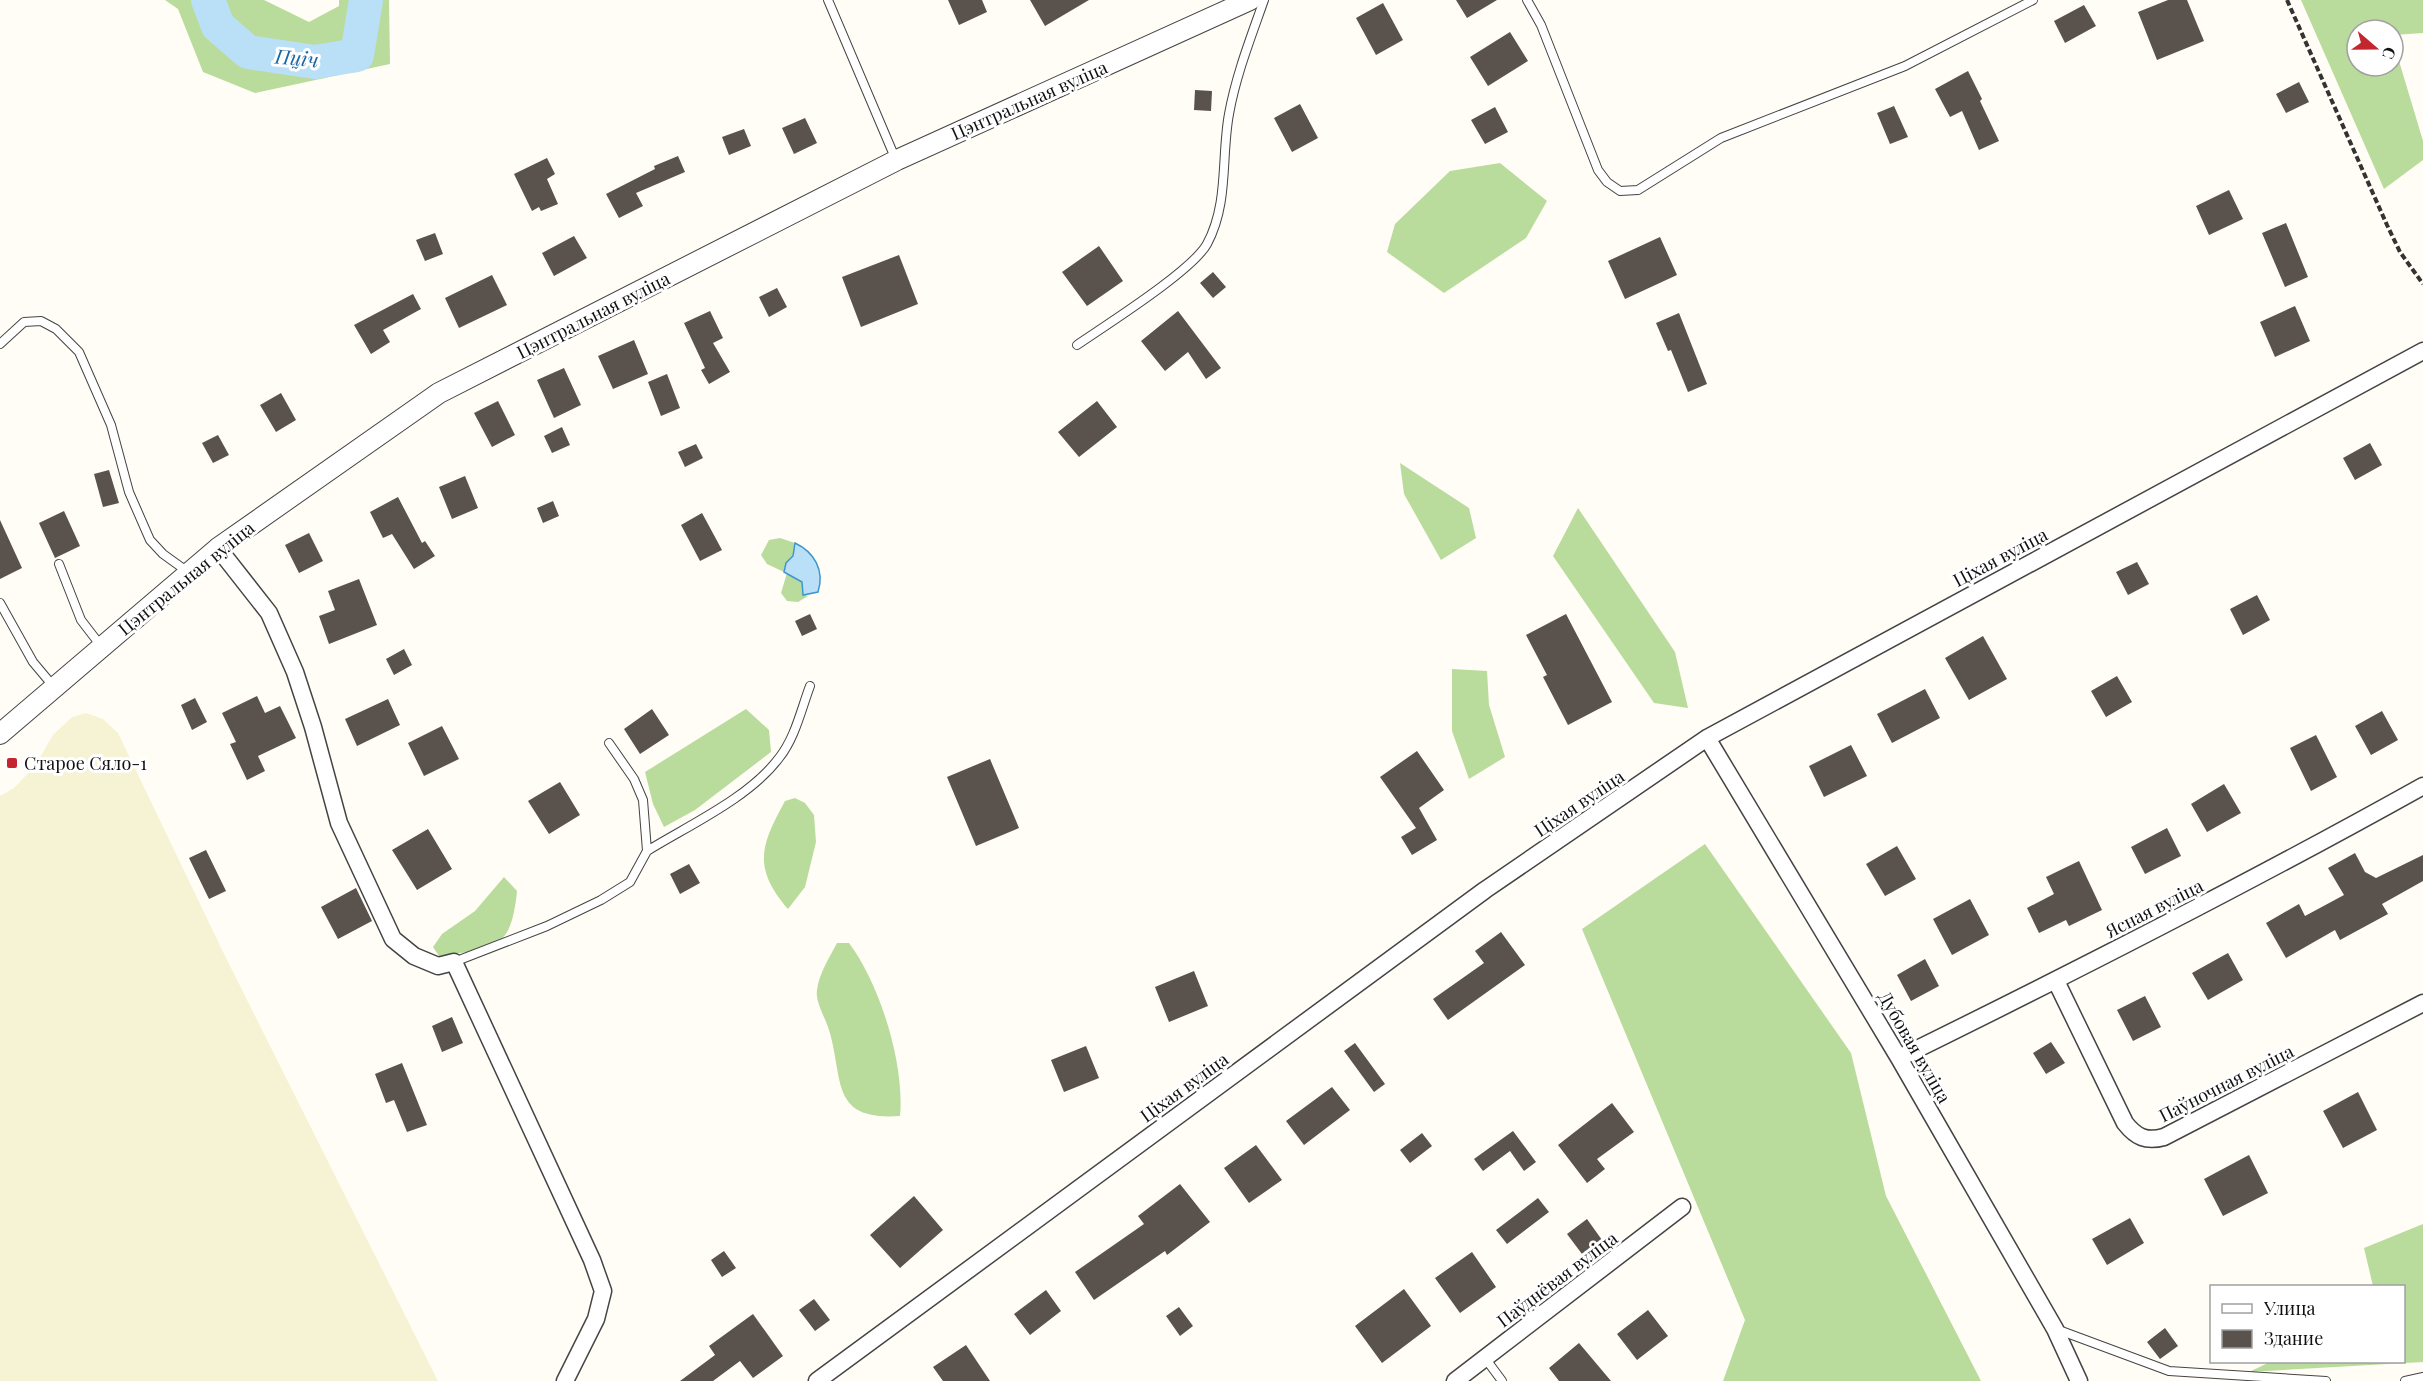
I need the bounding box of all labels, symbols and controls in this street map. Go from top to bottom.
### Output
north arrow [2345,18,2405,78]
water label: Пціч [273,42,320,72]
text: С [2378,44,2401,62]
street label: Цэнтральная вуліца [947,55,1111,145]
street label: Цэнтральная вуліца [512,266,674,364]
street label: Цэнтральная вуліца [113,515,259,640]
street label: Ціхая вуліца [1949,522,2051,592]
place label: Старое Сяло-1 [24,751,147,775]
marker: Старое Сяло-1 [5,756,19,770]
street label: Ціхая вуліца [1529,764,1629,842]
street label: Ясная вуліца [2100,873,2207,943]
street label: Дубовая вуліца [1873,987,1957,1107]
street label: Паўночная вуліца [2155,1039,2297,1127]
street label: Ціхая вуліца [1135,1047,1233,1127]
street label: Паўднёвая вуліца [1492,1226,1622,1332]
legend [2210,1285,2405,1363]
text: Улица [2263,1296,2315,1320]
text: Здание [2264,1326,2323,1350]

